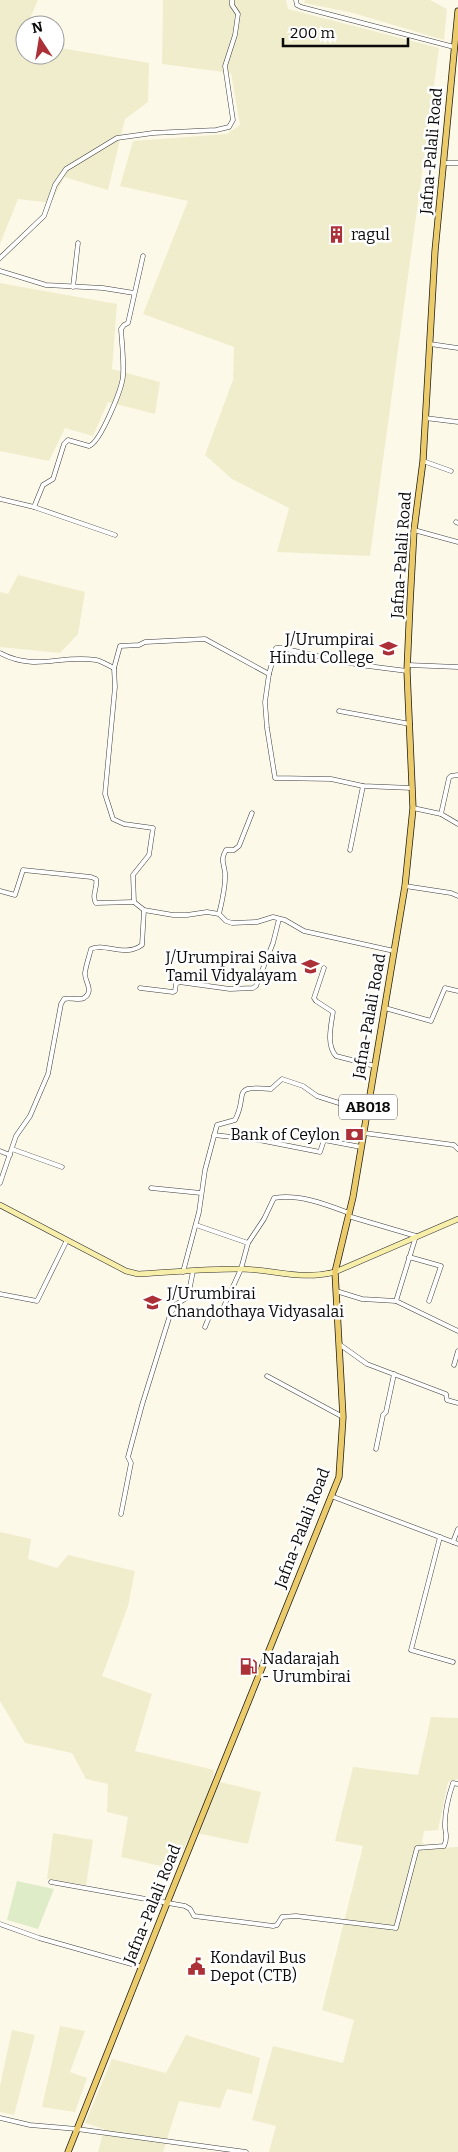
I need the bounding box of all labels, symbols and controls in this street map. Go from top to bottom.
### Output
north arrow [15,15,65,65]
scale bar [283,15,408,47]
text: N [30,18,45,37]
text: 200 m [290,24,335,42]
street label: Jafna-Palali Road [416,86,446,216]
building icon: ragul [327,224,347,244]
place label: ragul [351,225,390,244]
street label: Jafna-Palali Road [387,491,415,620]
place label: J/Urumpirai Hindu College [269,630,374,667]
school or university icon: J/Urumpirai Hindu College [378,638,398,658]
place label: J/Urumpirai Saiva Tamil Vidyalayam [164,948,297,985]
street label: Jafna-Palali Road [348,951,389,1081]
school or university icon: J/Urumpirai Saiva Tamil Vidyalayam [301,956,321,976]
road number: AB018 [339,1094,397,1120]
bank icon: Bank of Ceylon [344,1124,364,1144]
place label: Bank of Ceylon [230,1125,340,1144]
place label: J/Urumbirai Chandothaya Vidyasalai [166,1284,344,1321]
school or university icon: J/Urumbirai Chandothaya Vidyasalai [143,1292,163,1312]
street label: Jafna-Palali Road [270,1465,334,1592]
place label: Nadarajah - Urumbirai [262,1649,351,1686]
fuel station icon: Nadarajah - Urumbirai [238,1657,258,1677]
street label: Jafna-Palali Road [119,1841,185,1967]
place label: Kondavil Bus Depot (CTB) [210,1948,306,1985]
public building icon: Kondavil Bus Depot (CTB) [186,1956,206,1976]

